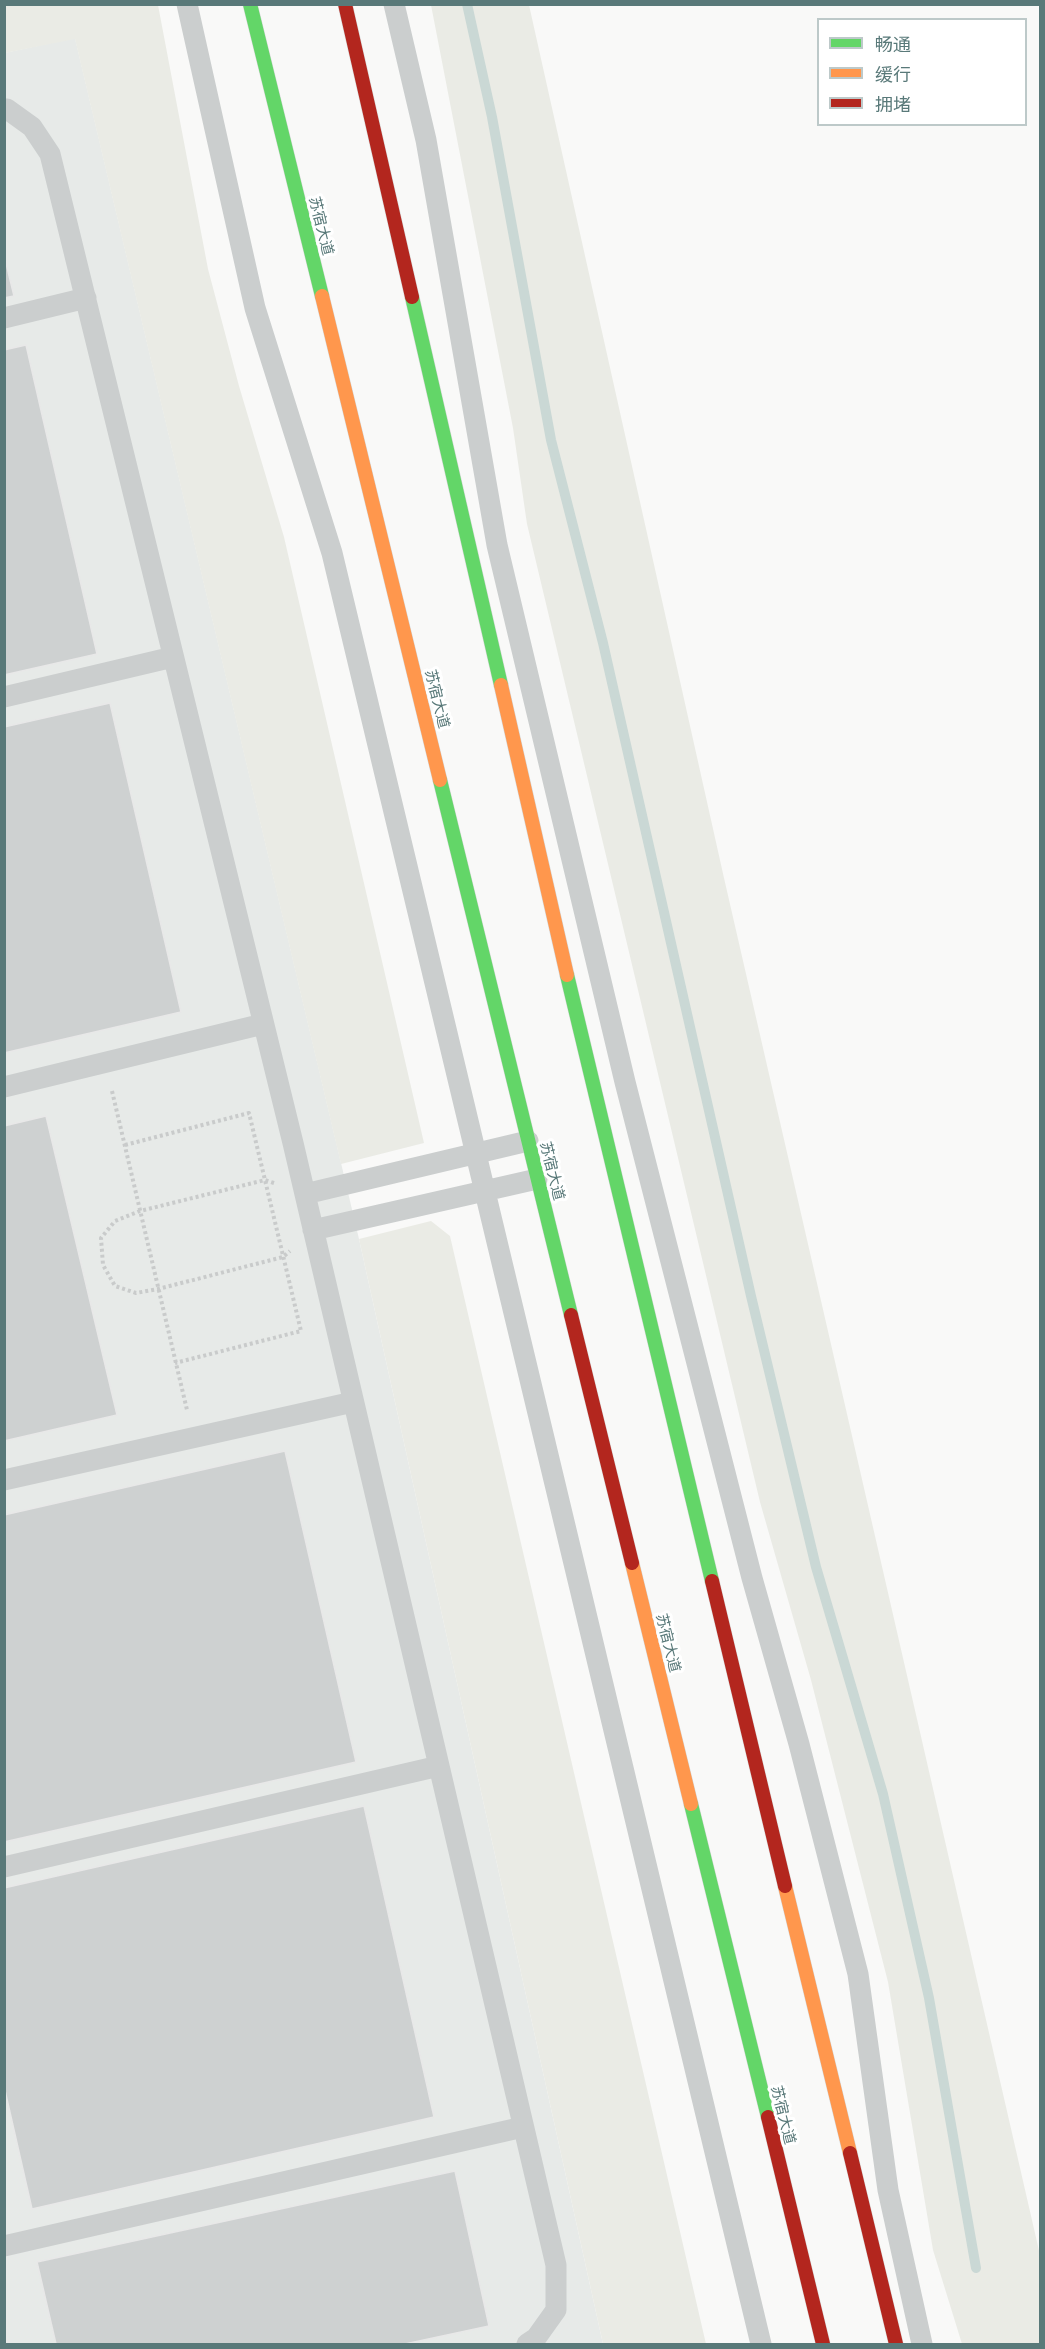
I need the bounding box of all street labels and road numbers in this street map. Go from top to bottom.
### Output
street label: 苏宿大道 [305,195,337,257]
street label: 苏宿大道 [421,668,453,730]
street label: 苏宿大道 [536,1140,568,1202]
street label: 苏宿大道 [652,1612,684,1674]
street label: 苏宿大道 [767,2084,799,2146]

